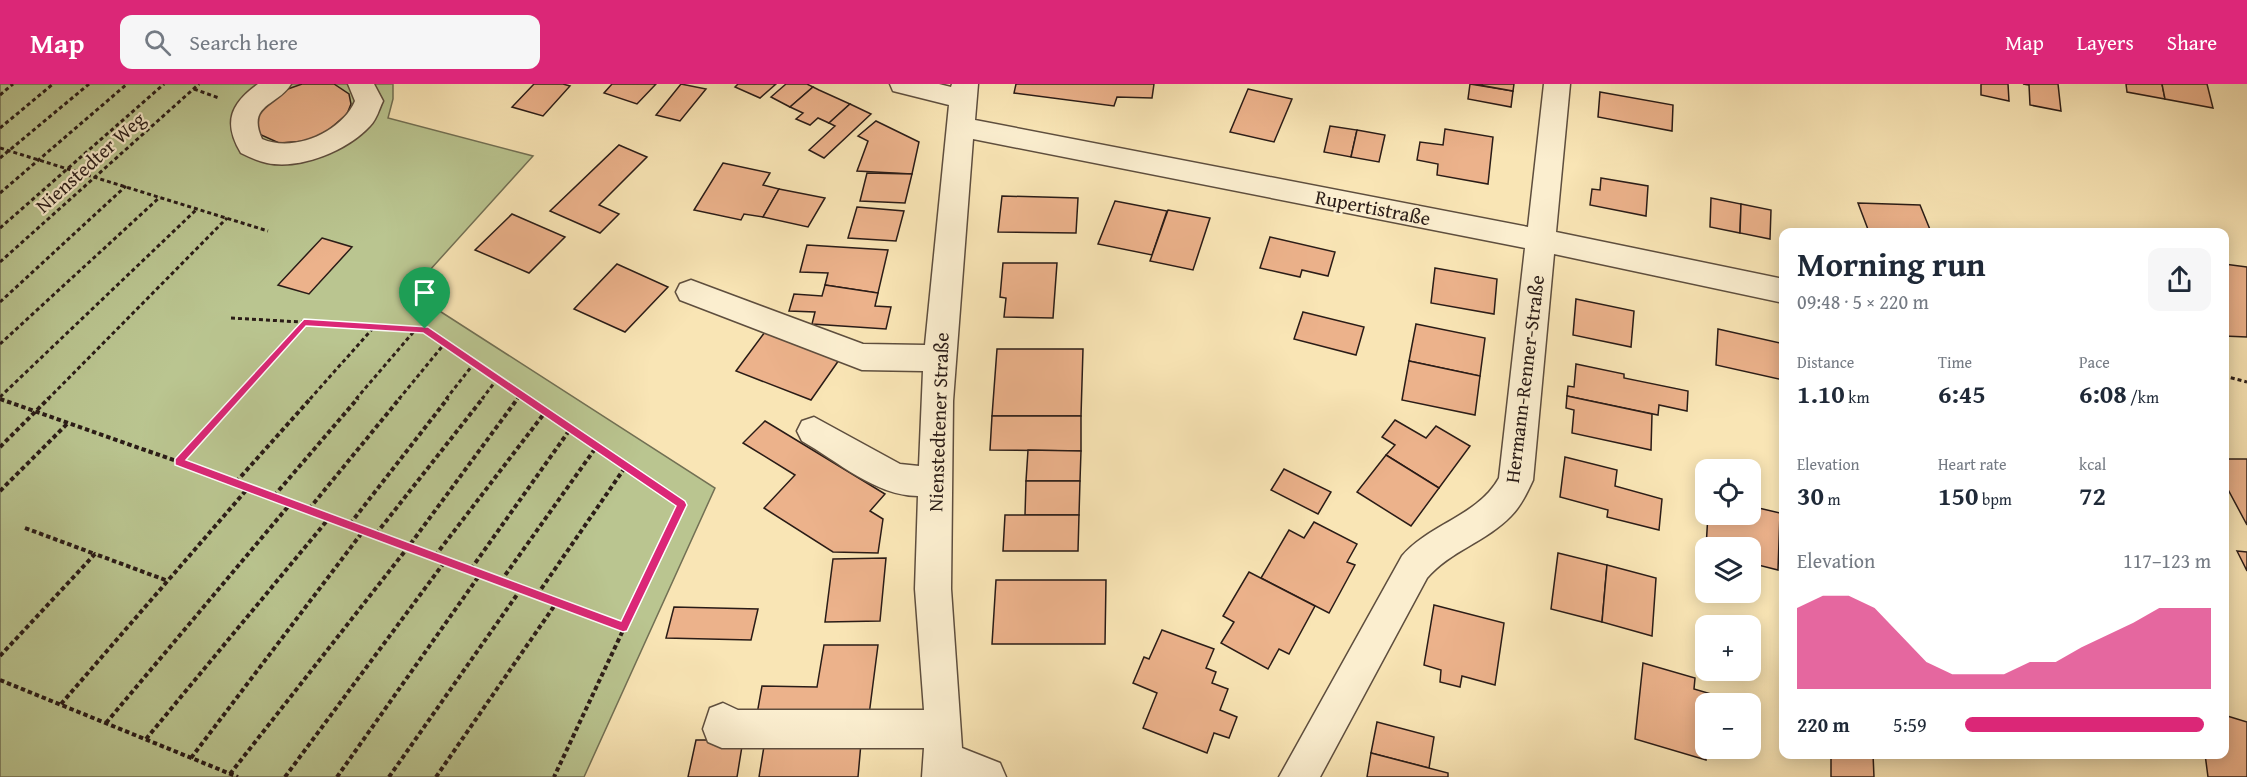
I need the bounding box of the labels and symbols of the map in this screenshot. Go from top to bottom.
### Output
street label: Nienstedter Weg [29,105,151,219]
street label: Rupertistraße [1313,182,1433,232]
pin [399,267,450,329]
street label: Hermann-Renner-Straße [1497,273,1551,485]
street label: Nienstedtener Straße [920,332,956,512]

